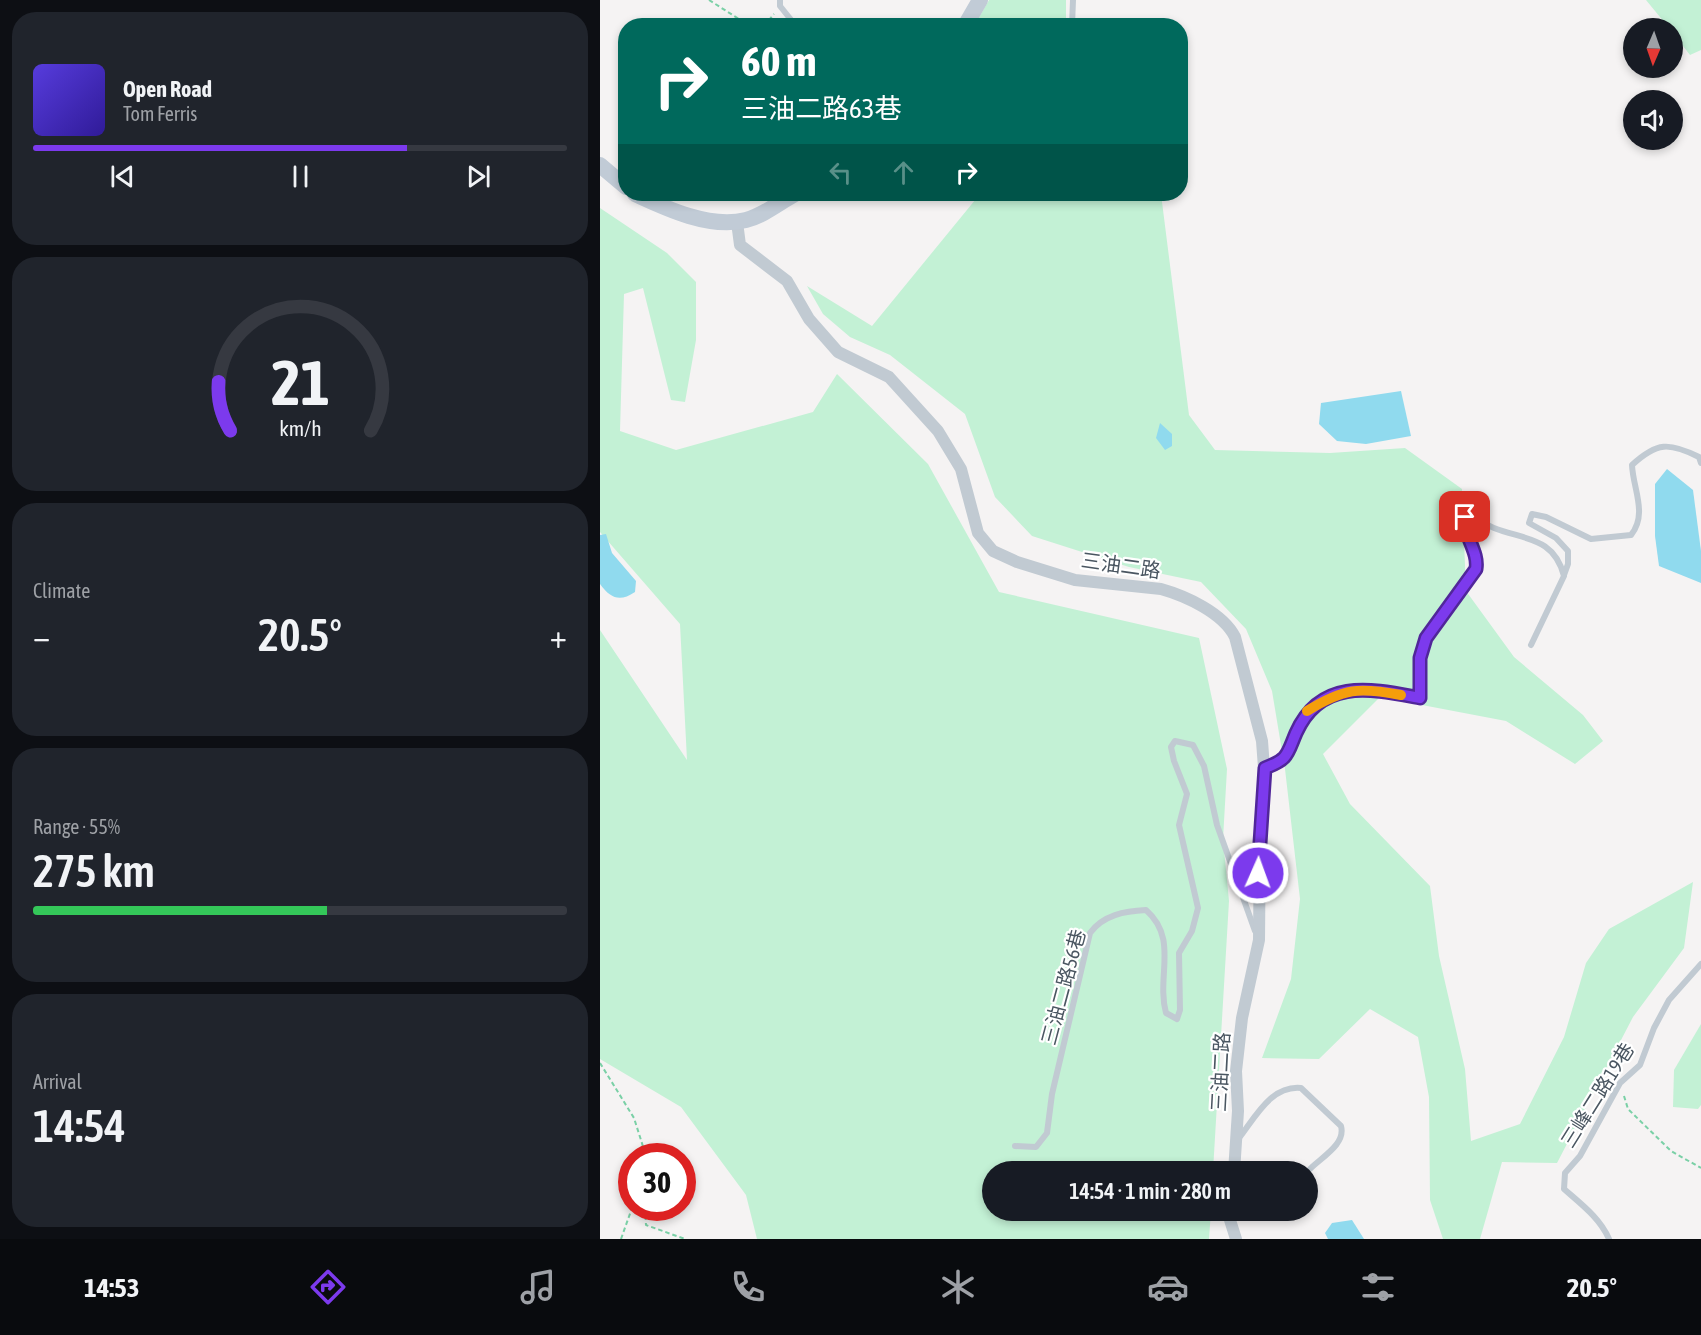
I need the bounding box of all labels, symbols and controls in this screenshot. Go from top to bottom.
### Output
north arrow [1623,18,1683,78]
map controls [1623,18,1683,150]
text: 60 m [741,37,816,85]
icon: right [642,42,720,120]
text: Open Road [123,76,212,102]
button: sound [1623,90,1683,150]
text: 三油二路63巷 [741,93,901,124]
text: Tom Ferris [123,102,197,125]
icon: left [824,156,857,189]
icon: ahead [887,156,920,189]
icon: right [950,156,983,189]
icon: previous [106,160,139,193]
icon: pause [284,160,317,193]
icon: next [462,160,495,193]
text: 21 [271,347,329,418]
text: km/h [279,417,321,442]
pin [1439,491,1490,542]
icon: arrive [1448,500,1481,533]
street label: 三油二路 [1080,548,1162,582]
text: Climate [33,579,90,602]
text: 20.5° [258,609,342,661]
text: − [33,617,50,655]
text: + [550,617,567,655]
text: Range · 55% [33,815,120,838]
position arrow [1226,841,1290,905]
text: 275 km [33,845,155,897]
street label: 三油二路56巷 [1037,927,1089,1047]
street label: 三油二路 [1206,1031,1234,1113]
street label: 三峰二路19巷 [1556,1039,1638,1151]
text: Arrival [33,1070,82,1093]
text: 14:54 [33,1100,126,1152]
speed limit sign: 30 [618,1143,696,1221]
text: 14:54 · 1 min · 280 m [1069,1178,1231,1204]
icon: directions [307,1266,349,1308]
icon: music [517,1266,559,1308]
icon: phone [727,1266,769,1308]
icon: climate [937,1266,979,1308]
icon: car [1147,1266,1189,1308]
icon: filters [1357,1266,1399,1308]
text: 14:53 [84,1272,140,1303]
text: 20.5° [1567,1272,1617,1303]

